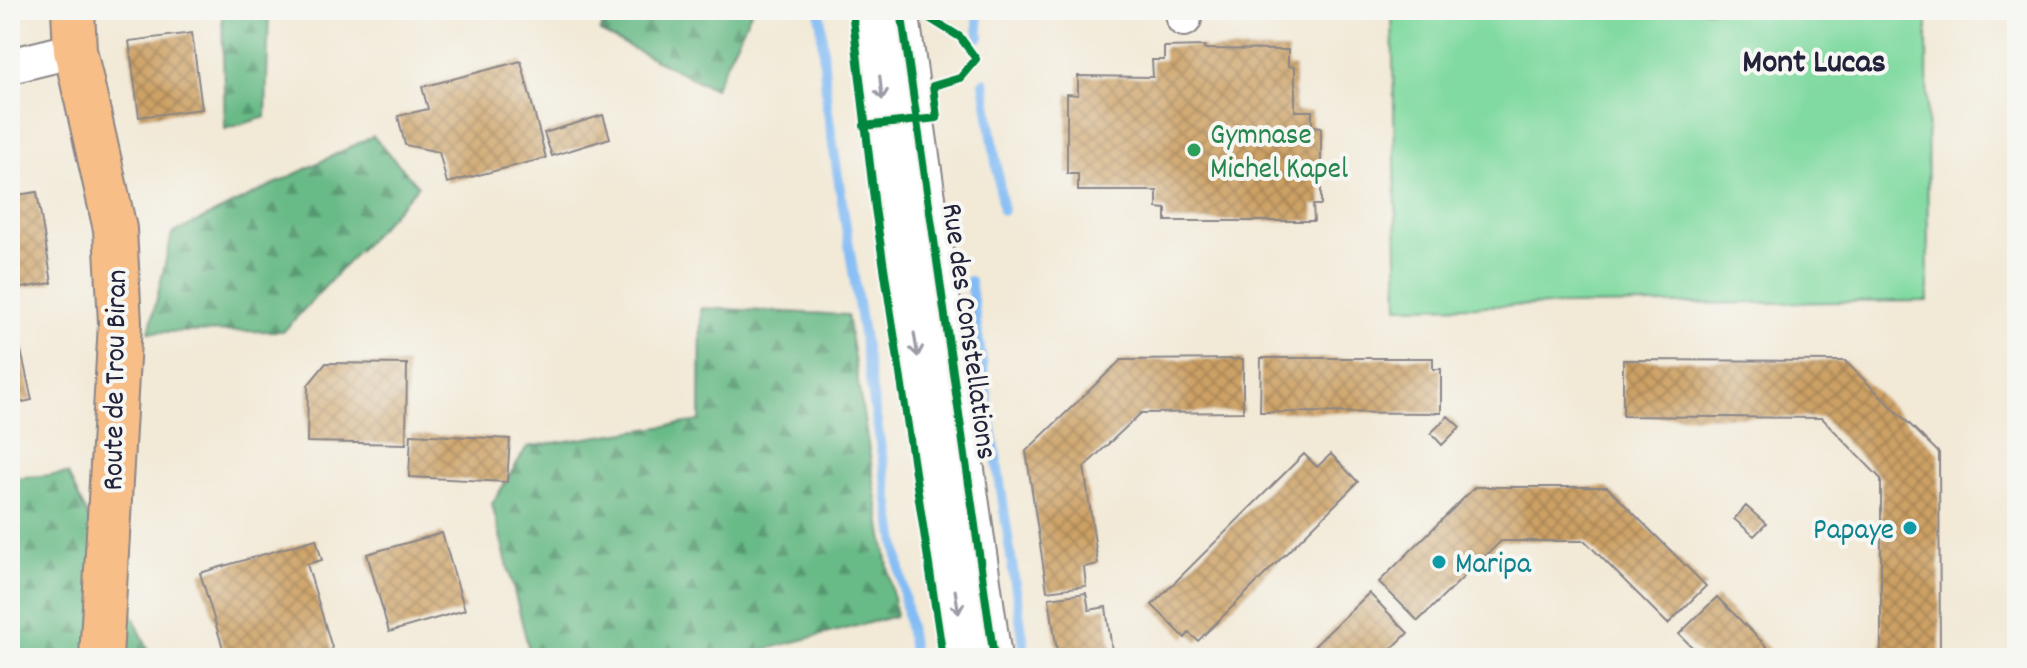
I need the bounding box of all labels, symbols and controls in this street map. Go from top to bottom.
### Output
district label: Mont Lucas [1742,40,1886,89]
one-way arrow [874,74,889,101]
place label: Gymnase Michel Kapel [1210,116,1348,193]
marker: Gymnase Michel Kapel [1185,141,1203,159]
street label: Rue des Constellations [927,201,1006,462]
street label: Route de Trou Biran [94,269,141,491]
one-way arrow [909,332,924,357]
place label: Papaye [1813,511,1894,554]
marker: Papaye [1901,519,1919,537]
place label: Maripa [1455,545,1532,588]
marker: Maripa [1430,553,1448,571]
one-way arrow [950,589,965,614]

